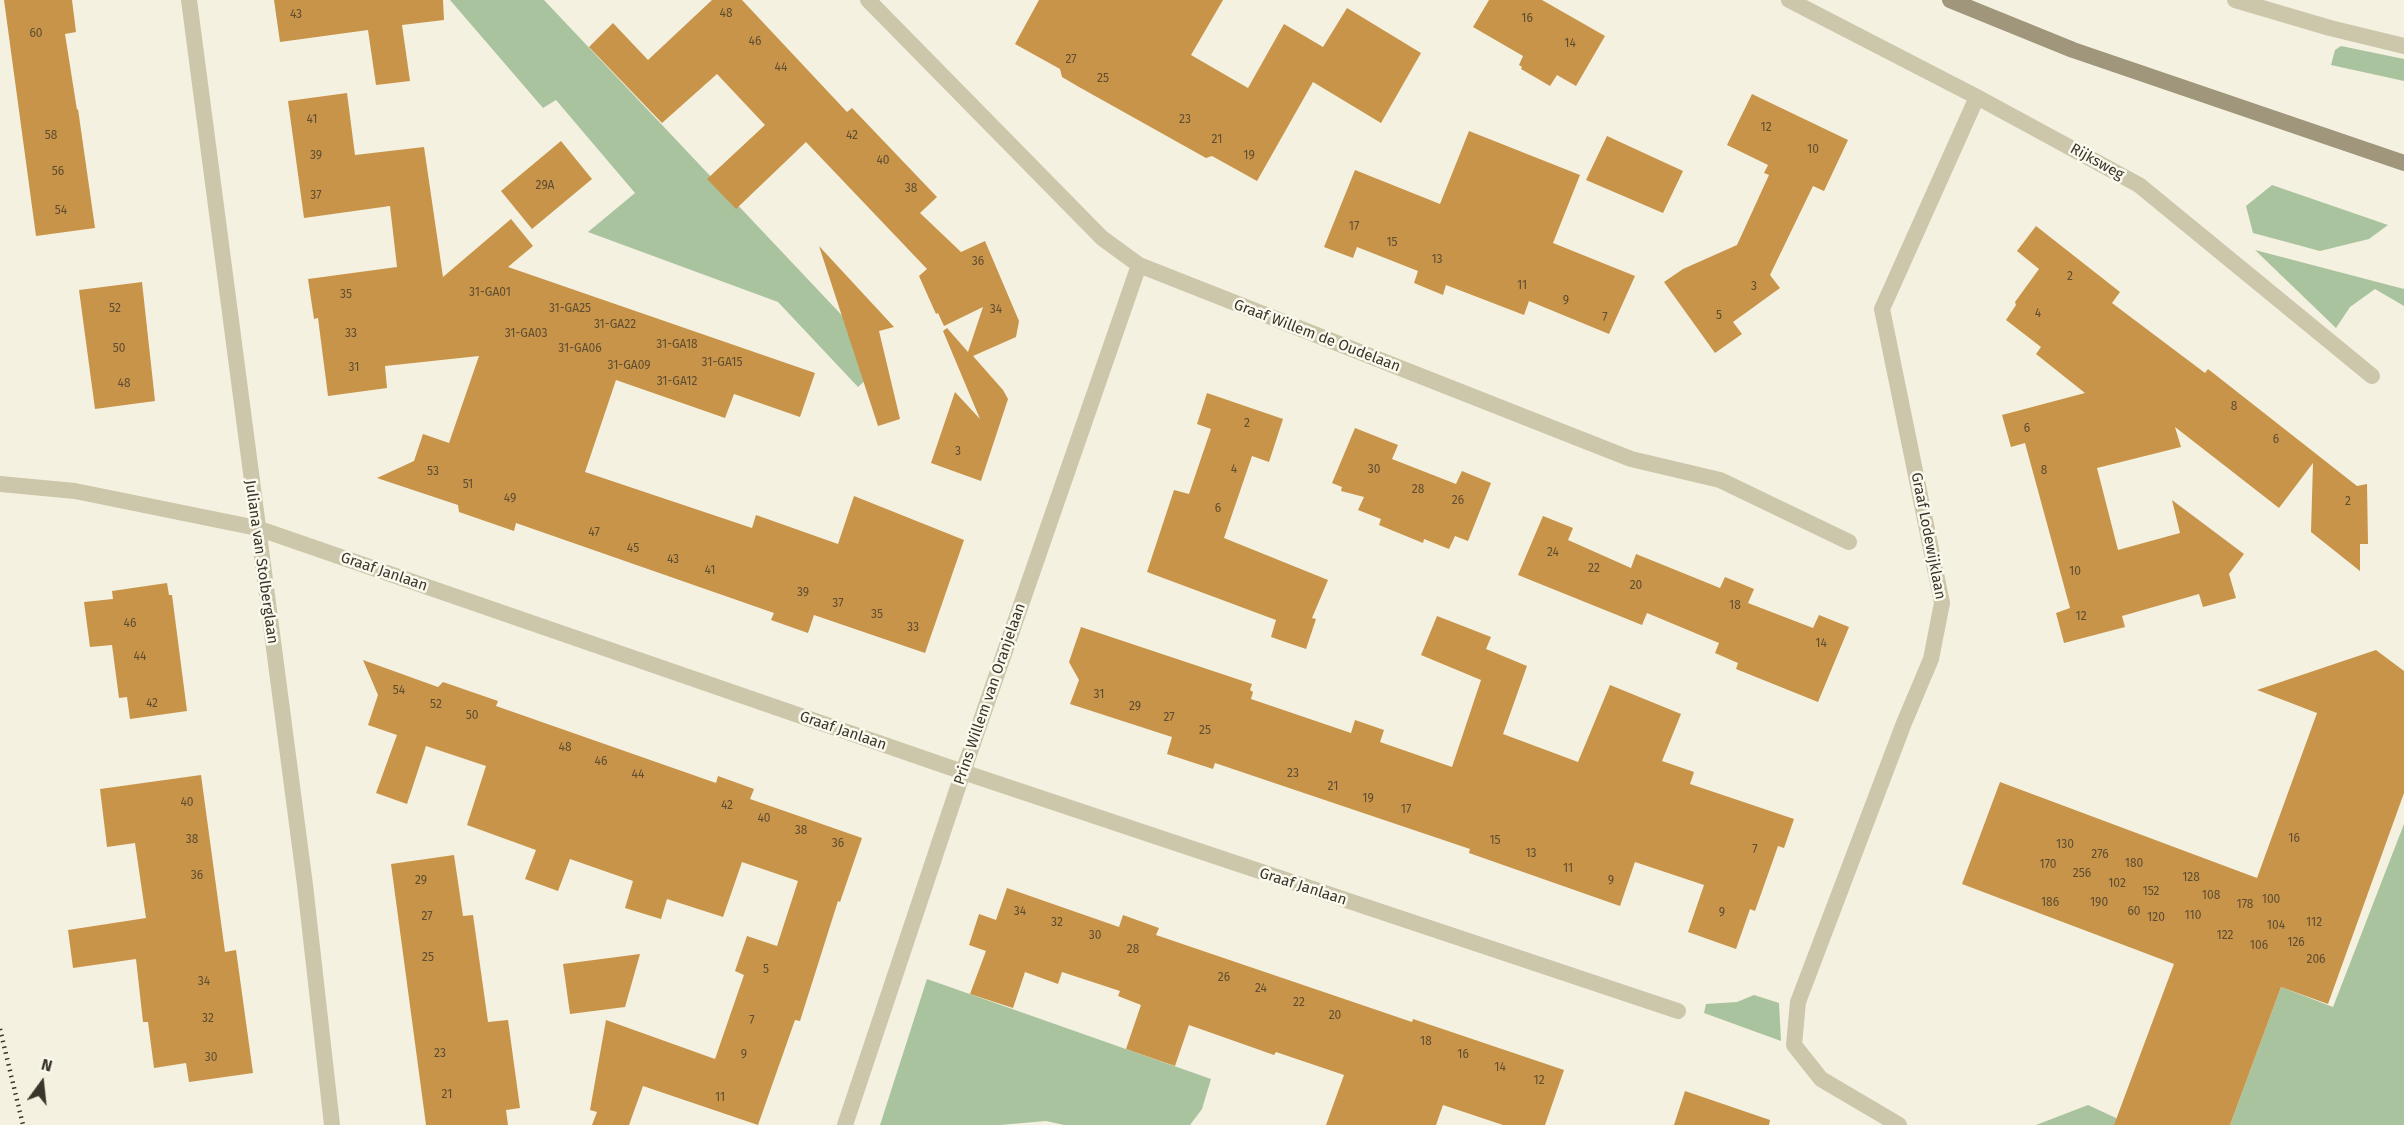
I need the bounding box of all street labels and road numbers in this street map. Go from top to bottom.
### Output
street label: Rijksweg [2067,140,2127,184]
street label: Graaf Willem de Oudelaan [1231,296,1403,376]
street label: Graaf Lodewijklaan [1907,471,1949,601]
street label: Juliana van Stolberglaan [241,479,281,645]
street label: Graaf Janlaan [338,549,430,595]
street label: Prins Willem van Oranjelaan [950,601,1030,787]
street label: Graaf Janlaan [797,708,889,754]
street label: Graaf Janlaan [1257,864,1349,910]

